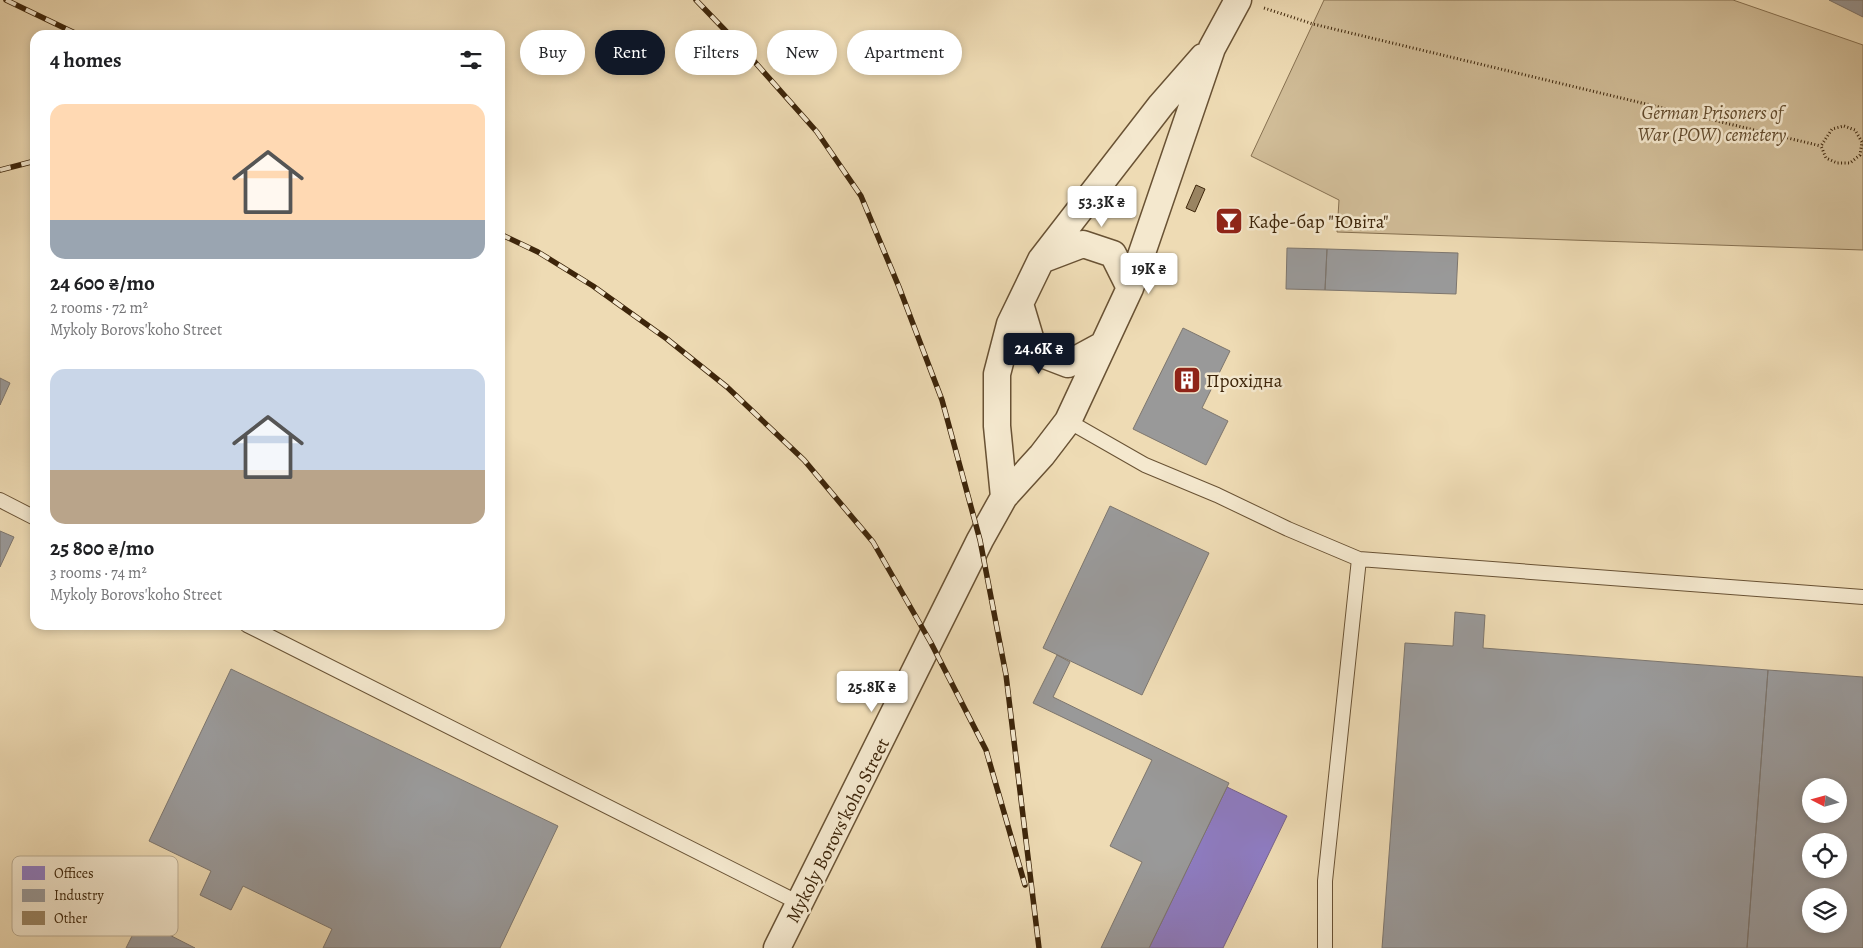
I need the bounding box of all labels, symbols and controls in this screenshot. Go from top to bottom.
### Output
chip: Buy [520,30,585,75]
chip: Rent [595,30,665,75]
chip: Filters [675,30,757,75]
chip: New [767,30,837,75]
chip: Apartment [847,30,962,75]
text: 4 homes [50,46,122,74]
icon: filters [457,46,485,74]
park label: German Prisoners of War (POW) cemetery [1638,100,1787,148]
icon: home [223,137,313,227]
pin: 53.3K ₴ [1056,186,1148,228]
text: 53.3K ₴ [1079,191,1125,213]
bar icon: Кафе-бар "Ювіта" [1214,206,1244,236]
place label: Кафе-бар "Ювіта" [1248,209,1389,235]
pin: 19K ₴ [1114,252,1184,295]
text: 19K ₴ [1131,258,1167,280]
text: 24 600 ₴/mo [50,269,155,297]
text: 2 rooms · 72 m² [50,297,148,319]
text: Mykoly Borovs'koho Street [50,319,222,341]
pin: 24.6K ₴ [993,332,1085,375]
text: 24.6K ₴ [1014,338,1064,360]
building icon: Прохідна [1172,365,1202,395]
place label: Прохідна [1206,368,1283,394]
icon: home [223,402,313,492]
text: 25 800 ₴/mo [50,534,154,562]
text: 3 rooms · 74 m² [50,562,147,584]
text: Mykoly Borovs'koho Street [50,584,222,606]
pin: 25.8K ₴ [826,670,918,713]
text: 25.8K ₴ [848,676,896,698]
street label: Mykoly Borovs'koho Street [780,733,896,927]
north arrow [1802,778,1848,822]
map controls [1802,778,1847,933]
button: locate [1802,833,1847,878]
legend [12,856,178,936]
text: Offices [54,864,94,883]
text: Industry [54,886,104,905]
button: layers [1802,888,1847,933]
text: Other [54,909,88,928]

